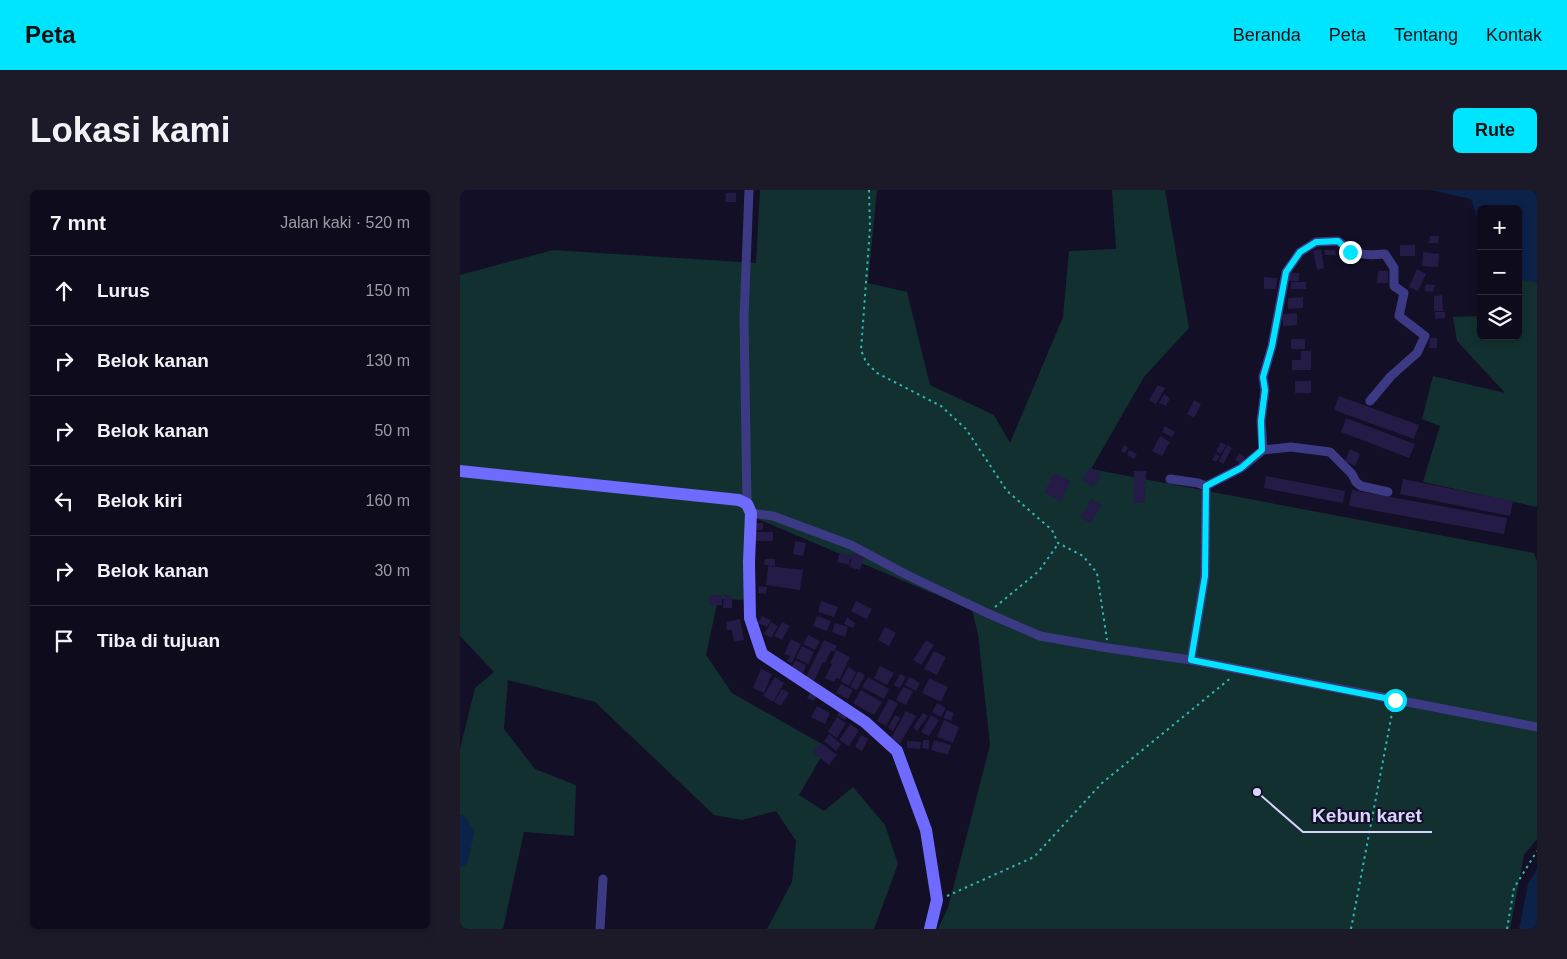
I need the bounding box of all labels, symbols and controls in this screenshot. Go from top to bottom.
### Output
text: Peta [25,21,76,48]
text: Beranda [1233,25,1301,45]
text: Peta [1329,25,1366,45]
text: Tentang [1394,25,1458,45]
text: Kontak [1486,25,1542,45]
button: Rute [1453,108,1537,153]
text: Lokasi kami [30,110,230,149]
map controls [1477,205,1522,340]
button: + [1477,205,1522,250]
text: 7 mnt [50,211,106,234]
text: Jalan kaki · 520 m [280,214,410,231]
route end [1339,241,1362,264]
button: − [1477,250,1522,295]
icon: ahead [50,277,78,305]
text: Lurus [97,280,150,301]
text: 150 m [366,282,410,299]
button: layers [1477,295,1522,340]
icon: right [50,347,78,375]
text: Belok kanan [97,350,209,371]
text: 130 m [366,352,410,369]
icon: right [50,417,78,445]
text: Belok kanan [97,420,209,441]
text: 50 m [374,422,410,439]
icon: left [50,487,78,515]
text: Belok kiri [97,490,183,511]
text: 160 m [366,492,410,509]
icon: right [50,557,78,585]
text: Belok kanan [97,560,209,581]
text: 30 m [374,562,410,579]
icon: arrive [50,627,78,655]
text: Tiba di tujuan [97,630,220,651]
route start [1384,689,1407,712]
callout: Kebun karet [1303,798,1432,832]
text: Kebun karet [1312,805,1423,826]

